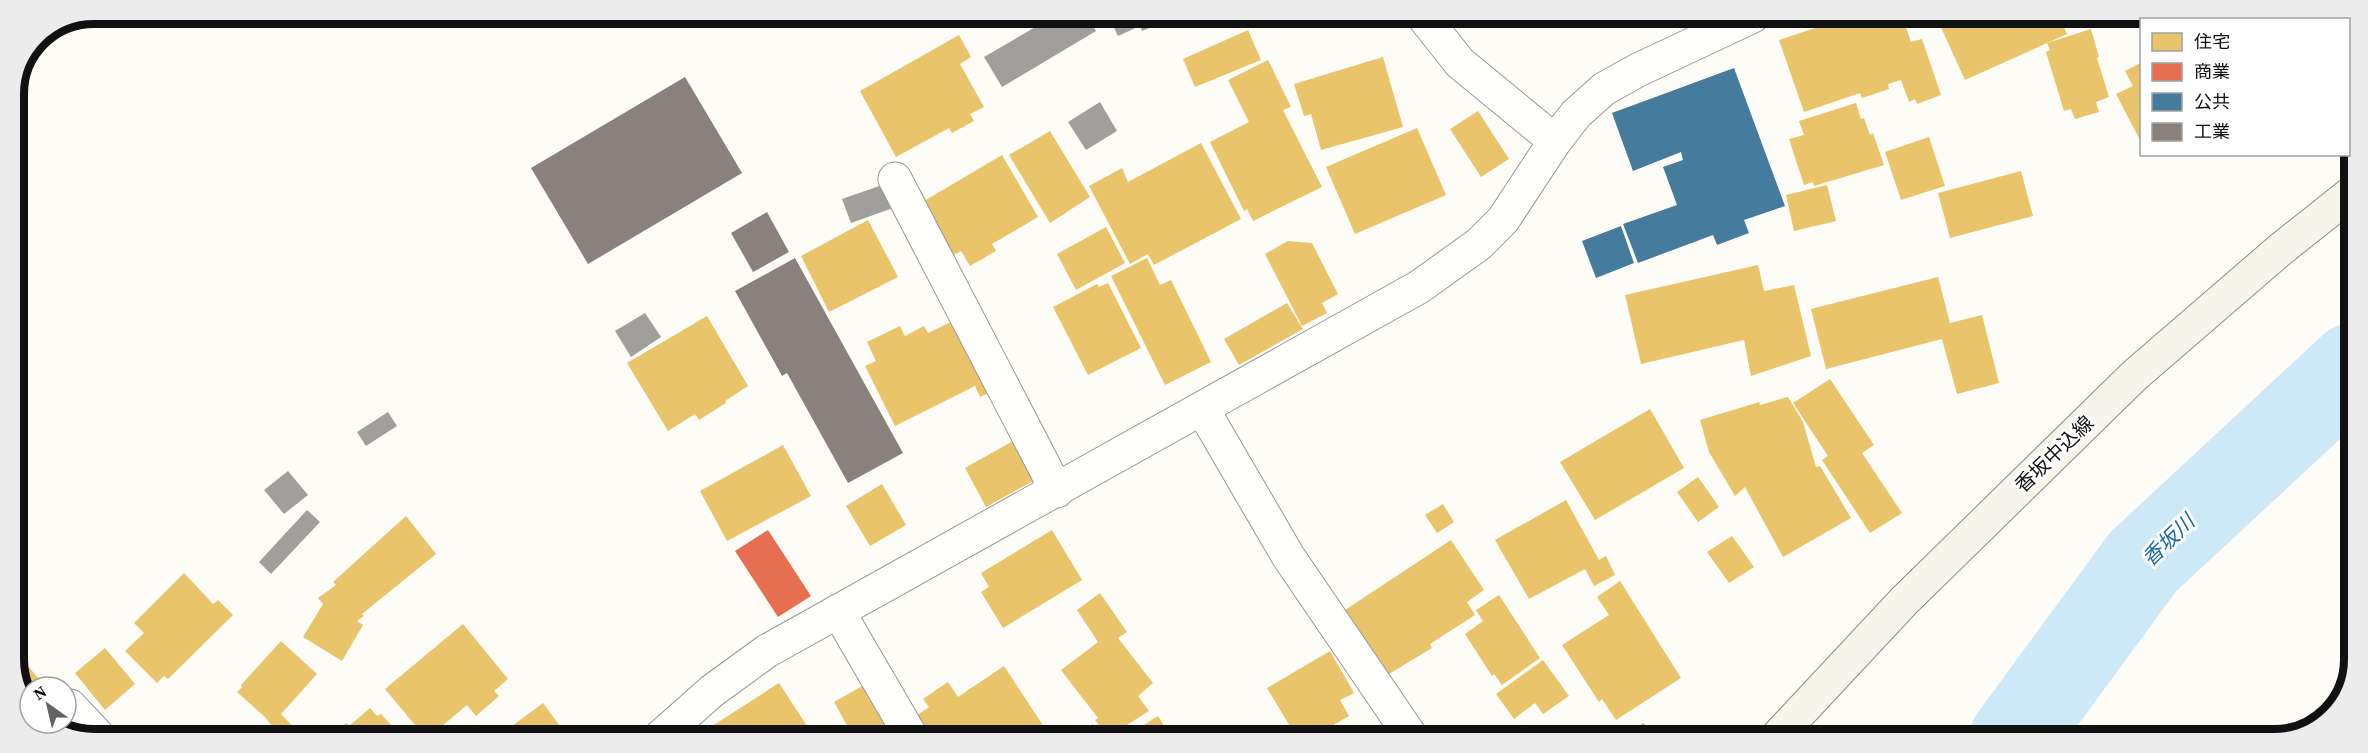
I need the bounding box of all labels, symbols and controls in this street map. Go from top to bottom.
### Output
legend [2140,18,2350,156]
text: 住宅 [2194,29,2230,54]
text: 商業 [2194,59,2230,84]
text: 公共 [2194,89,2230,114]
text: 工業 [2194,119,2230,144]
street label: 香坂中込線 [2008,409,2100,499]
water label: 香坂川 [2135,506,2202,572]
north arrow [18,675,78,735]
text: N [29,680,51,705]

